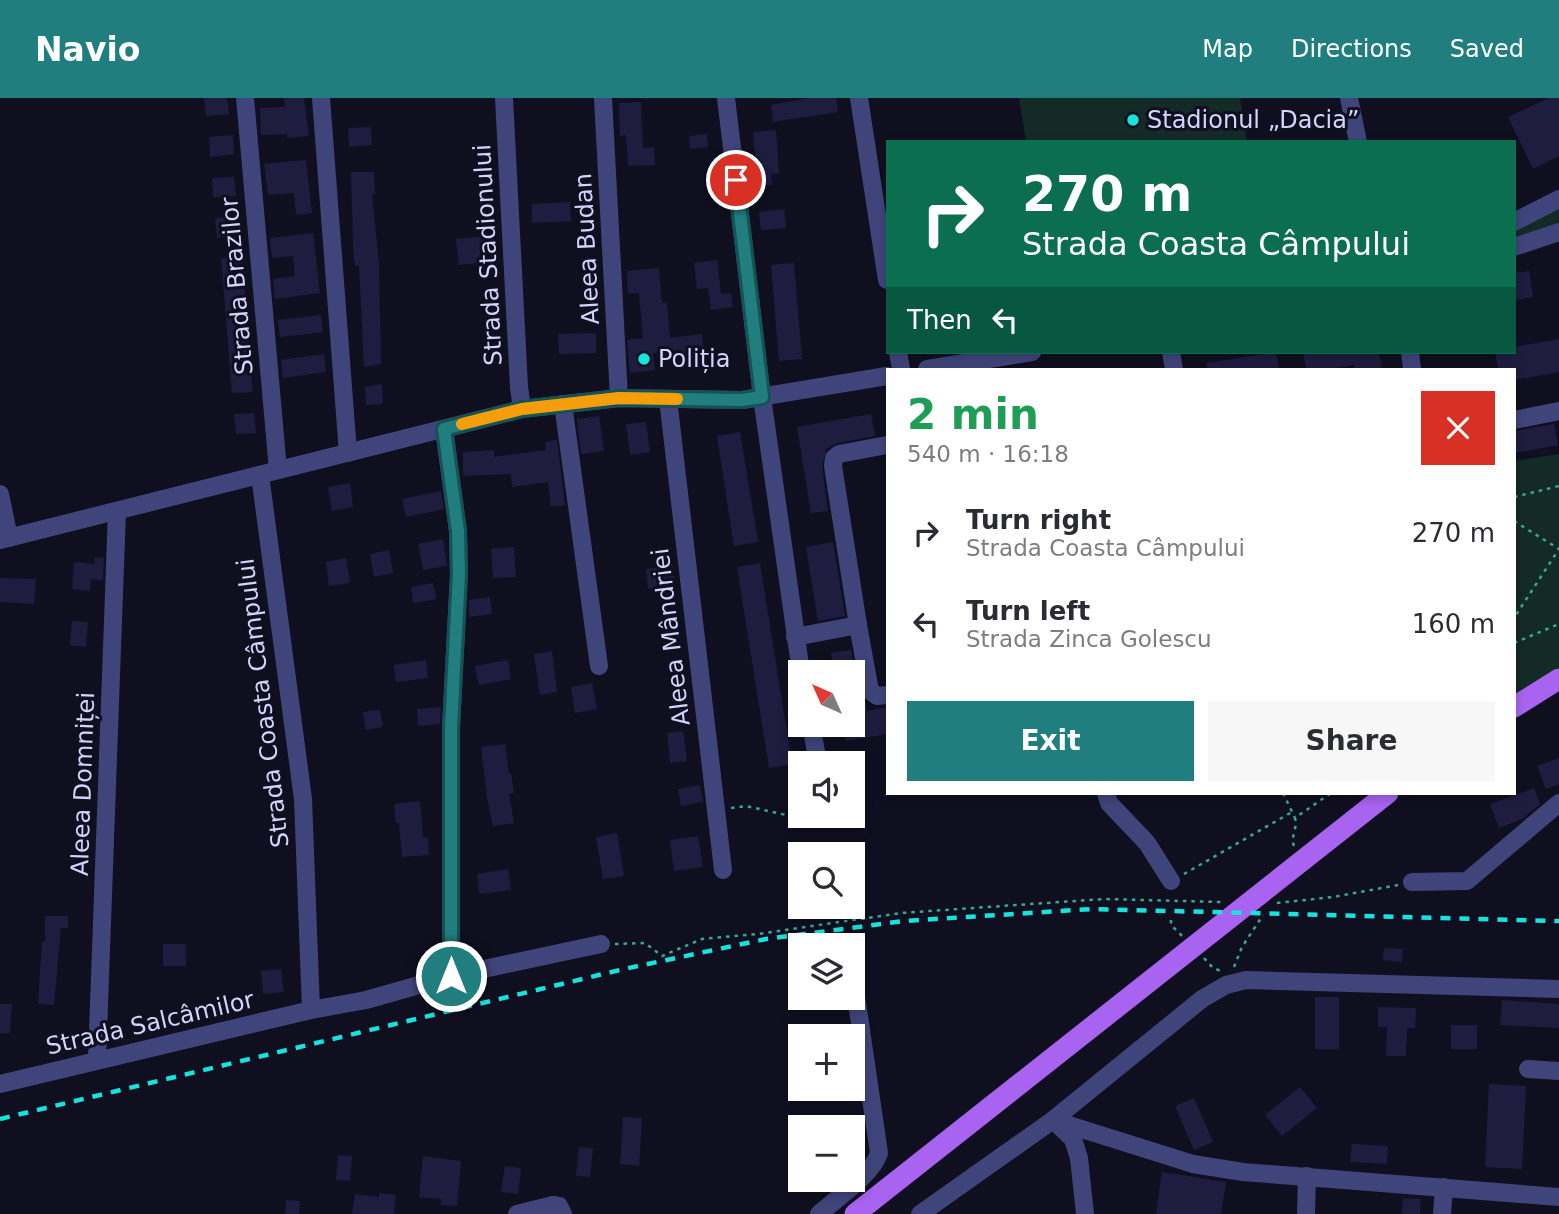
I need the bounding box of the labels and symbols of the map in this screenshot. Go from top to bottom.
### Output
place label: Stadionul „Dacia” [1147,106,1359,134]
marker: Stadionul „Dacia” [1125,112,1141,128]
street label: Strada Stadionului [468,144,508,366]
pin [706,150,766,210]
street label: Aleea Budan [569,172,605,326]
street label: Strada Brazilor [215,196,259,376]
place label: Poliția [658,345,730,373]
marker: Poliția [636,351,652,367]
street label: Aleea Mândriei [646,547,696,727]
street label: Strada Coasta Câmpului [231,557,295,849]
north arrow [788,660,864,737]
street label: Aleea Domniței [66,691,100,877]
position arrow [414,939,488,1013]
street label: Strada Salcâmilor [43,985,257,1061]

